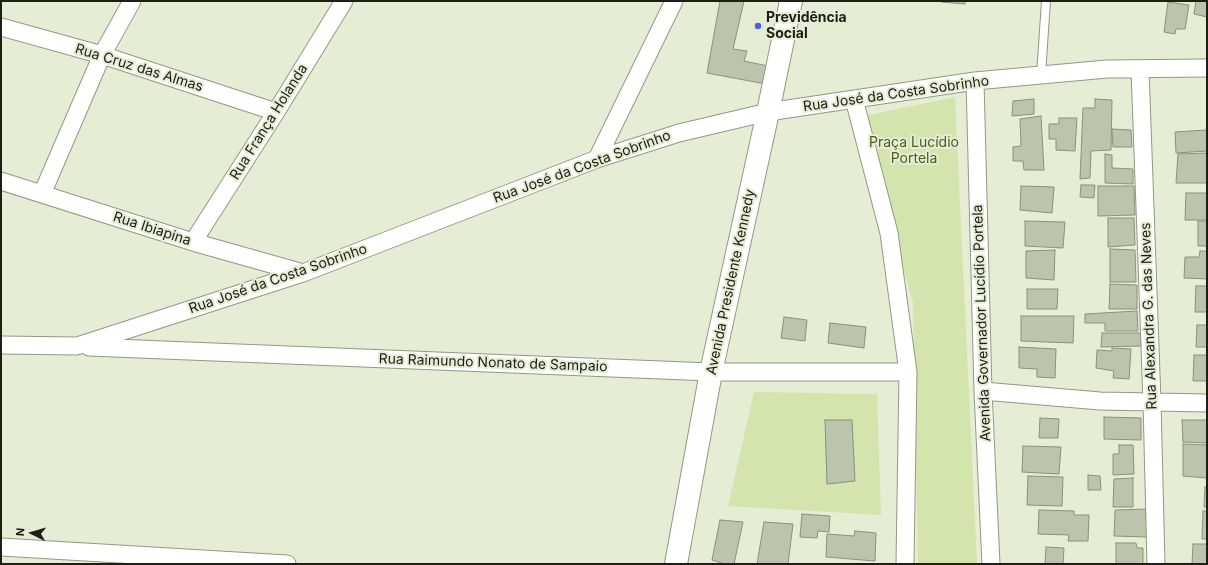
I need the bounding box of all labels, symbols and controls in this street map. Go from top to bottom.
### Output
place label: Previdência Social [766,10,847,42]
marker: Previdência Social [753,21,763,31]
street label: Rua Cruz das Almas [73,41,205,95]
street label: Rua França Holanda [227,61,311,183]
street label: Rua José da Costa Sobrinho [802,73,990,115]
street label: Rua José da Costa Sobrinho [491,127,673,207]
park label: Praça Lucídio Portela [869,135,959,168]
street label: Avenida Presidente Kennedy [703,188,759,376]
street label: Avenida Governador Lucídio Portela [969,204,995,442]
street label: Rua Ibiapina [111,209,193,249]
street label: Rua Alexandra G. das Neves [1137,222,1161,410]
street label: Rua José da Costa Sobrinho [187,241,369,317]
street label: Rua Raimundo Nonato de Sampaio [378,351,608,375]
north arrow [12,513,52,553]
text: N [13,527,27,537]

